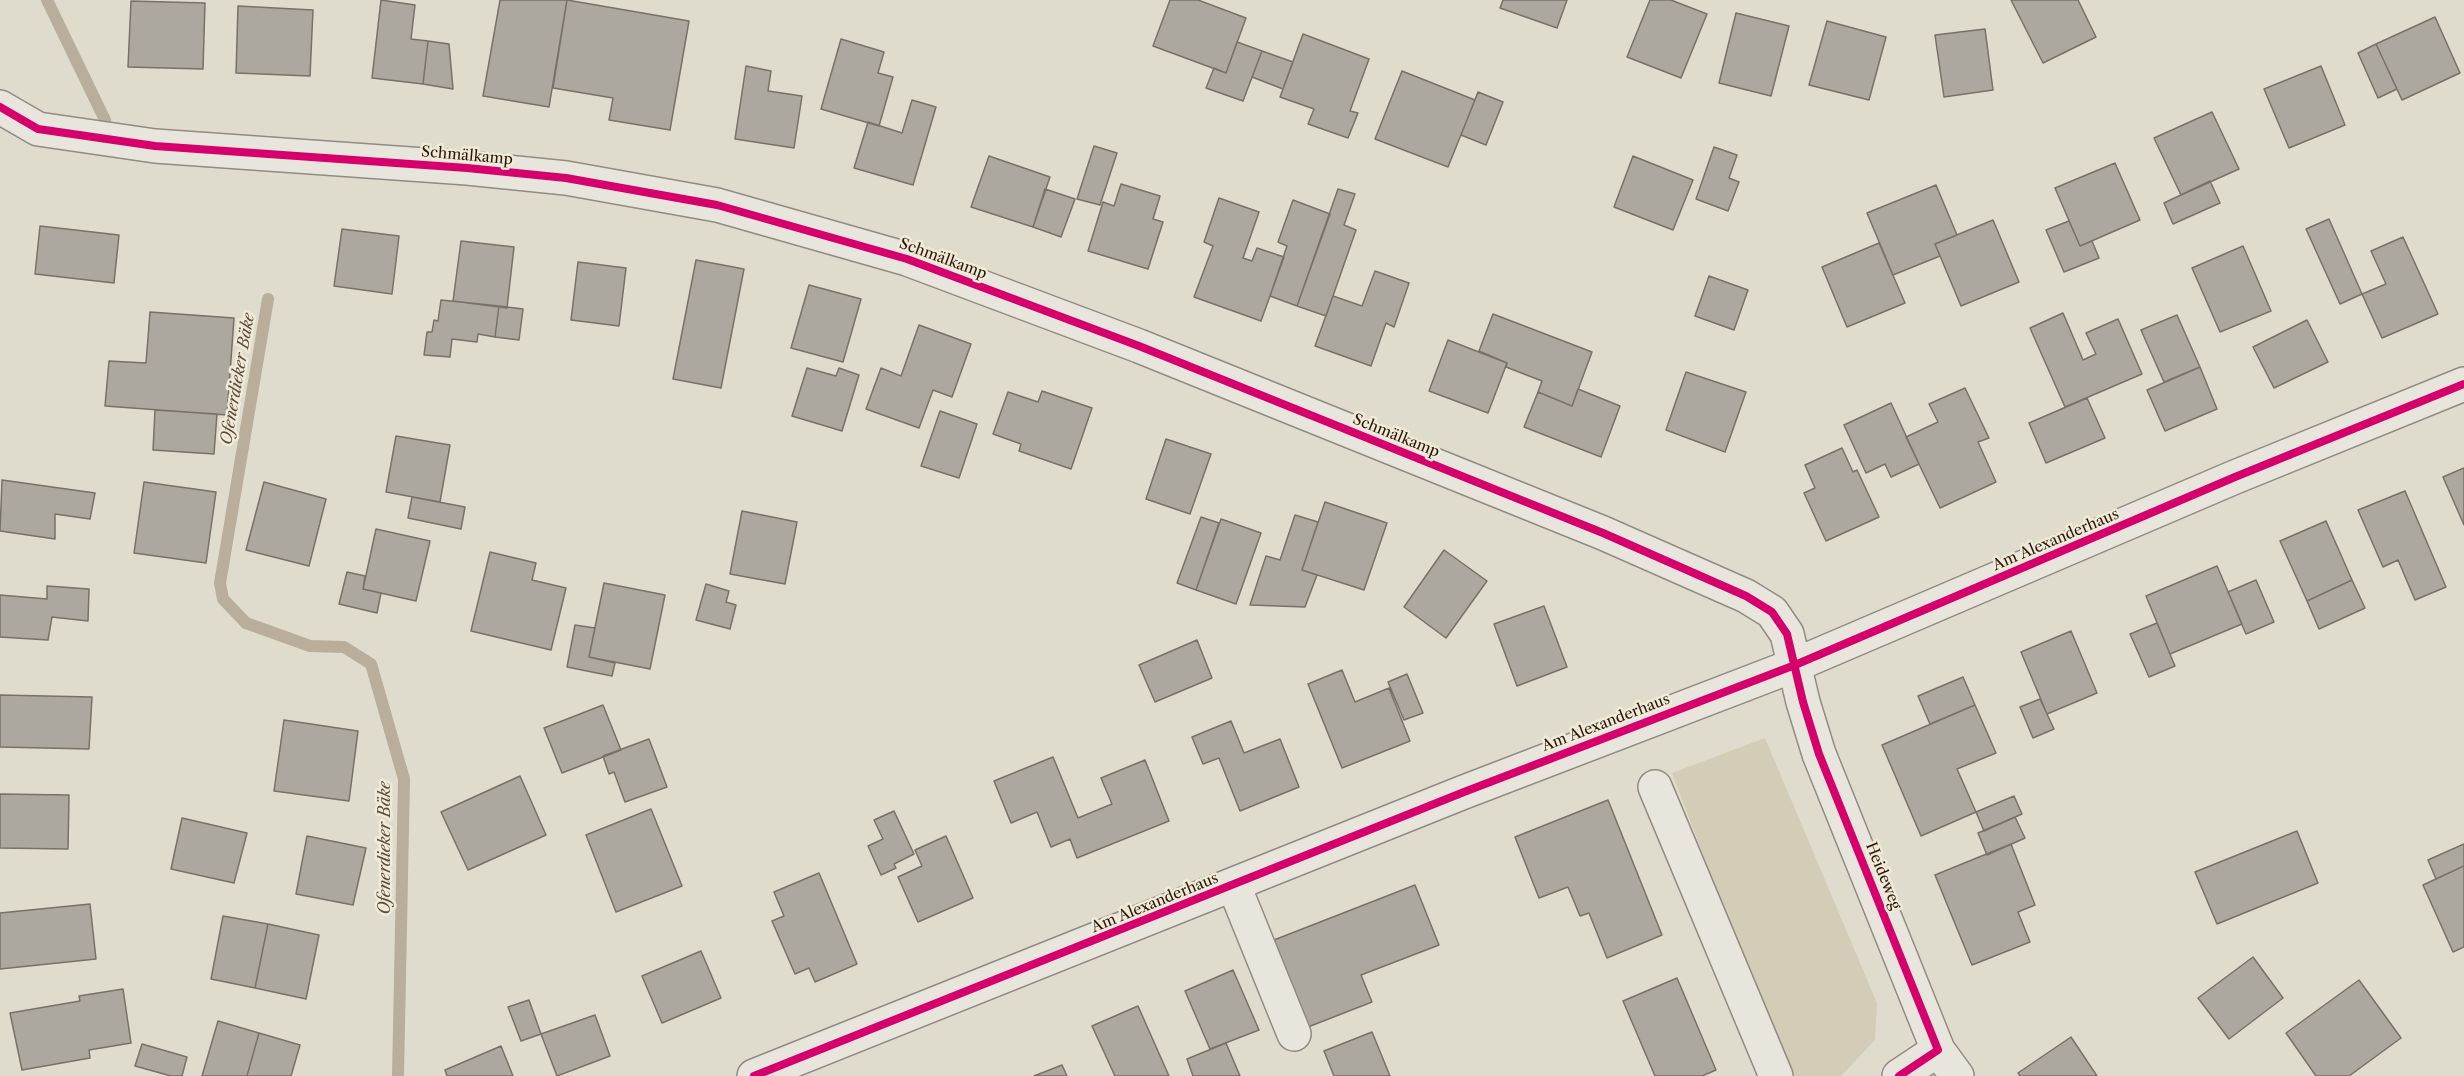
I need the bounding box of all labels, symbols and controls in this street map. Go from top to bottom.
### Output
street label: Schmälkamp [420,143,514,169]
street label: Schmälkamp [897,235,989,283]
water label: Ofenerdieker Bäke [217,312,259,446]
street label: Schmälkamp [1350,410,1442,462]
street label: Am Alexanderhaus [1990,505,2122,575]
street label: Am Alexanderhaus [1540,690,1672,756]
water label: Ofenerdieker Bäke [375,781,395,915]
street label: Heideweg [1861,840,1905,912]
street label: Am Alexanderhaus [1089,869,1221,937]

